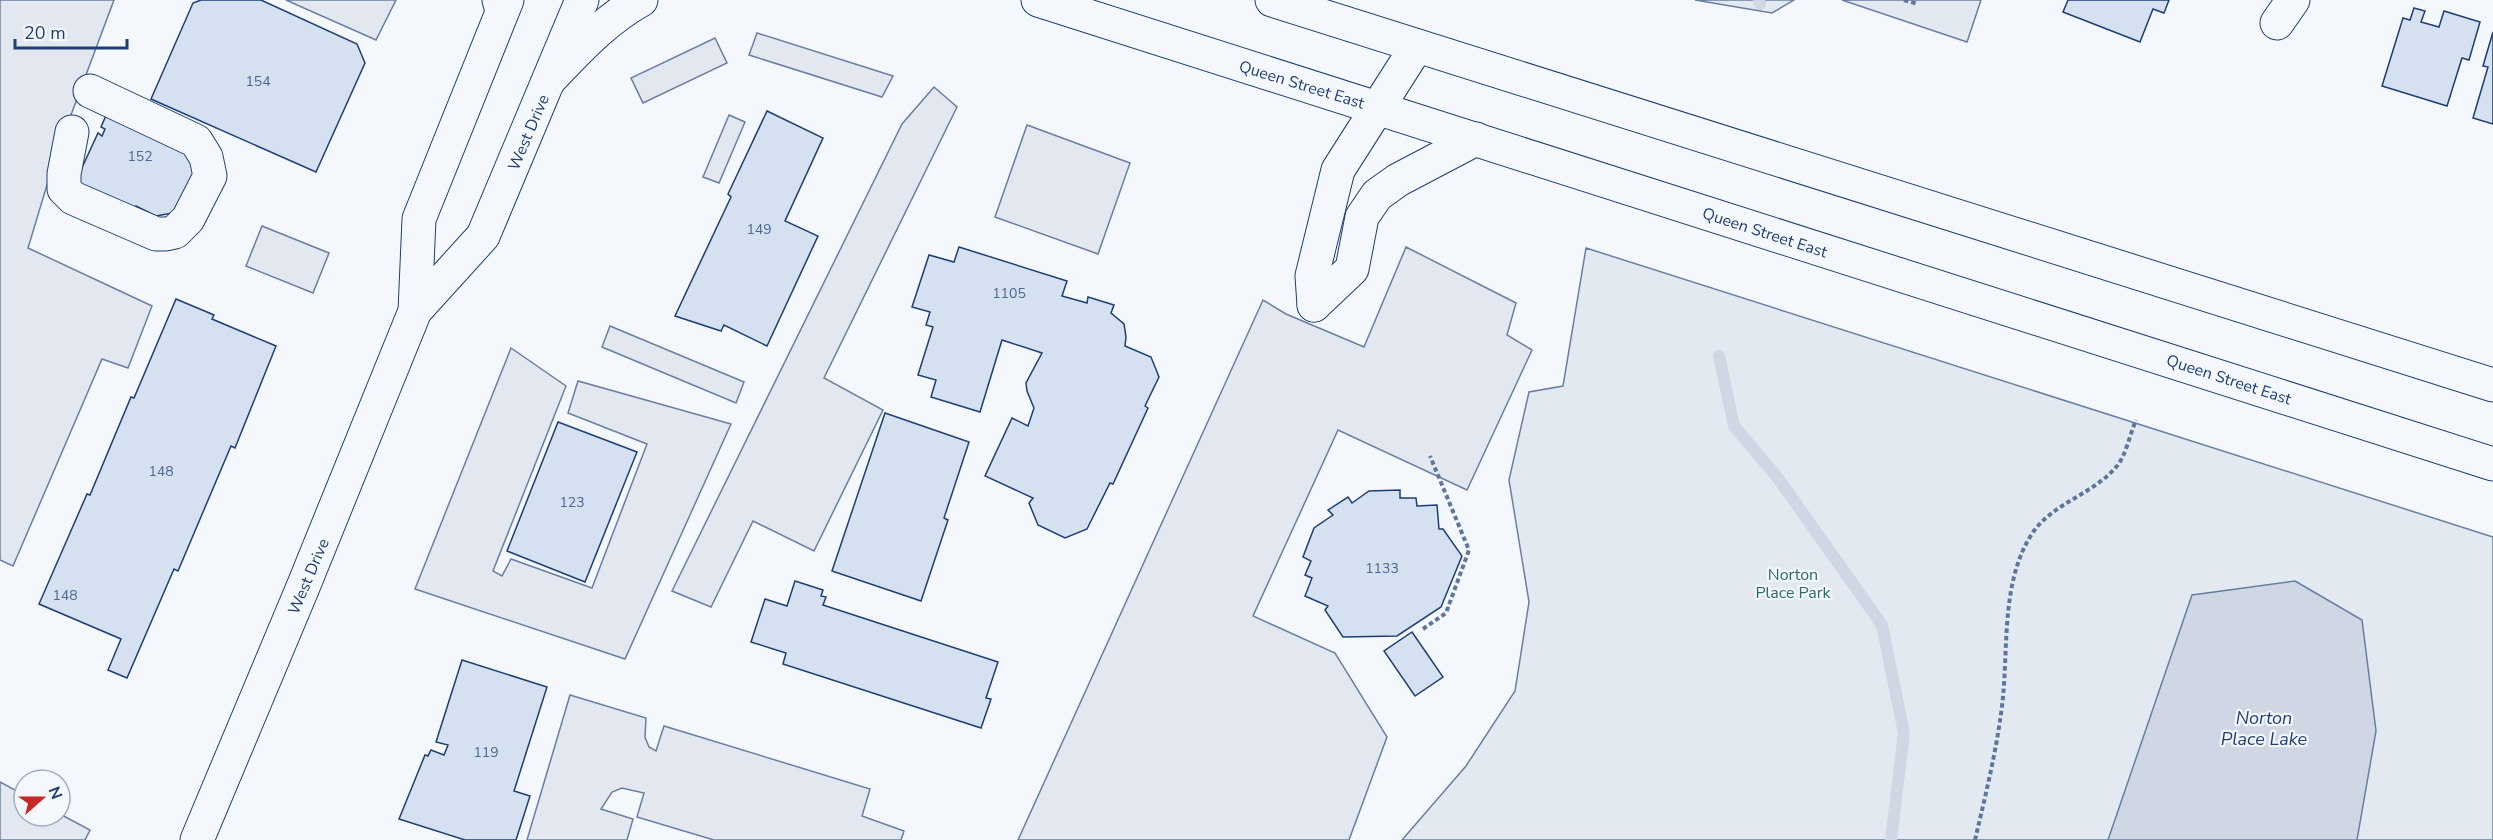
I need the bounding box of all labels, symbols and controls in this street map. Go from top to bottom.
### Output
scale bar [15,12,128,50]
text: 20 m [24,21,66,45]
street label: Queen Street East [1236,55,1368,115]
house number: 154 [245,72,271,91]
street label: West Drive [503,91,555,174]
house number: 152 [127,147,153,166]
street label: Queen Street East [1699,202,1830,264]
house number: 149 [746,220,772,239]
house number: 1105 [992,284,1026,303]
street label: Queen Street East [2163,349,2294,411]
house number: 148 [148,462,174,481]
house number: 123 [559,493,585,512]
street label: West Drive [283,535,335,618]
house number: 1133 [1365,559,1399,578]
park label: Norton Place Park [1755,564,1832,604]
house number: 148 [52,586,78,605]
water label: Norton Place Lake [2221,706,2308,751]
house number: 119 [473,743,499,762]
north arrow [12,768,72,828]
text: N [43,783,67,803]

